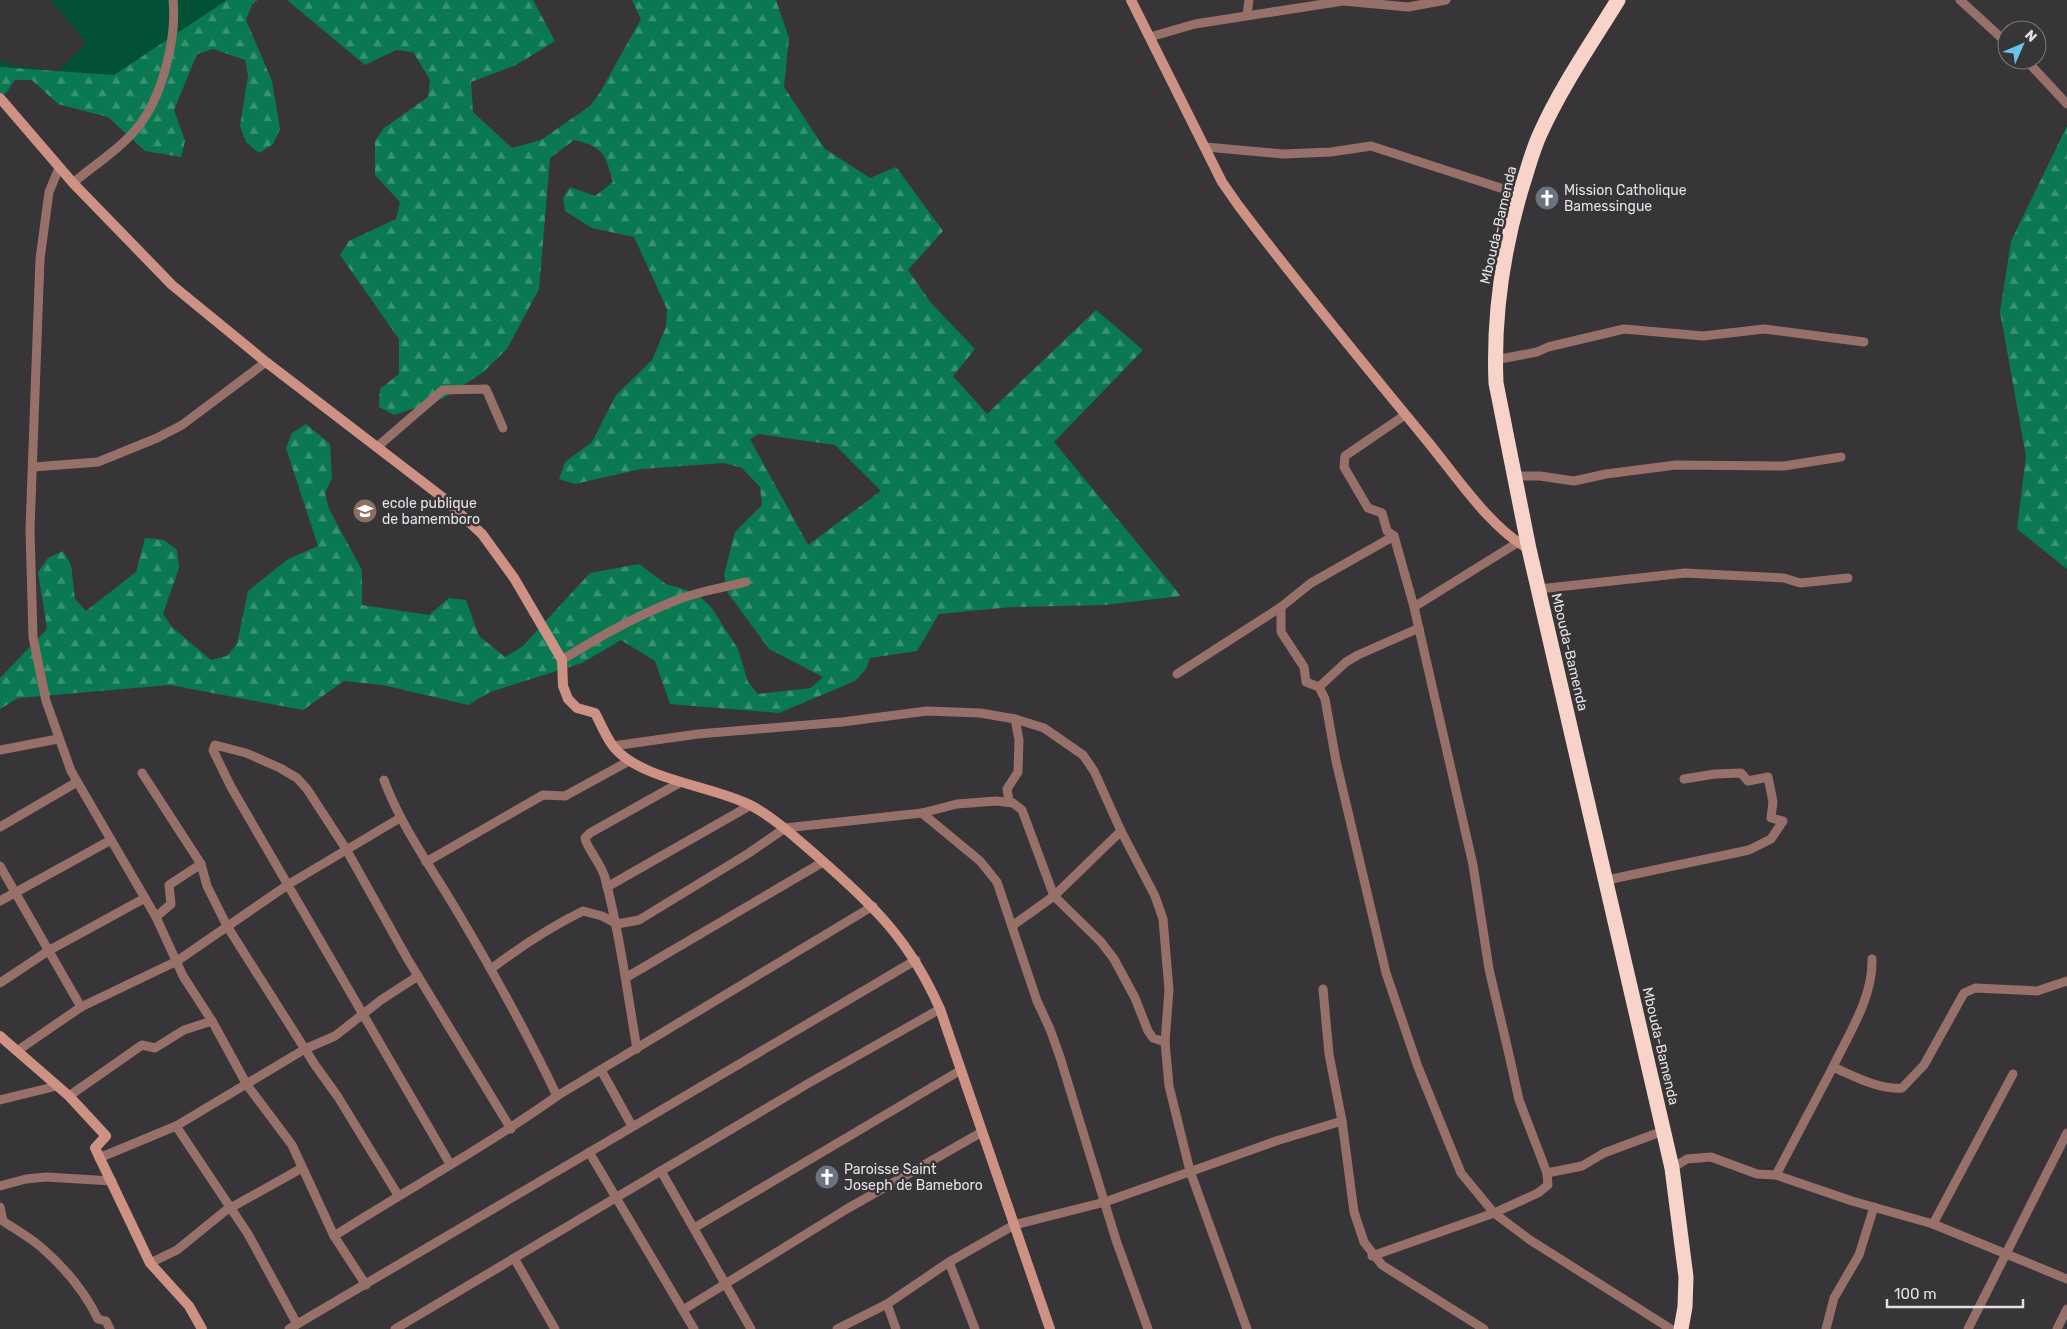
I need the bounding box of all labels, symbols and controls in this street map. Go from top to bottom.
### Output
north arrow [1997,20,2047,70]
text: N [2021,27,2040,46]
street label: Mbouda-Bamenda [1477,164,1520,286]
place label: Mission Catholique Bamessingue [1564,182,1687,215]
church icon: Mission Catholique Bamessingue [1534,185,1560,211]
place label: ecole publique de bamemboro [382,495,480,528]
school or university icon: ecole publique de bamemboro [352,498,378,524]
street label: Mbouda-Bamenda [1548,591,1591,713]
street label: Mbouda-Bamenda [1639,985,1682,1107]
place label: Paroisse Saint Joseph de Bameboro [844,1161,983,1194]
church icon: Paroisse Saint Joseph de Bameboro [814,1164,840,1190]
scale bar [1887,1276,2023,1308]
text: 100 m [1894,1285,1936,1303]

